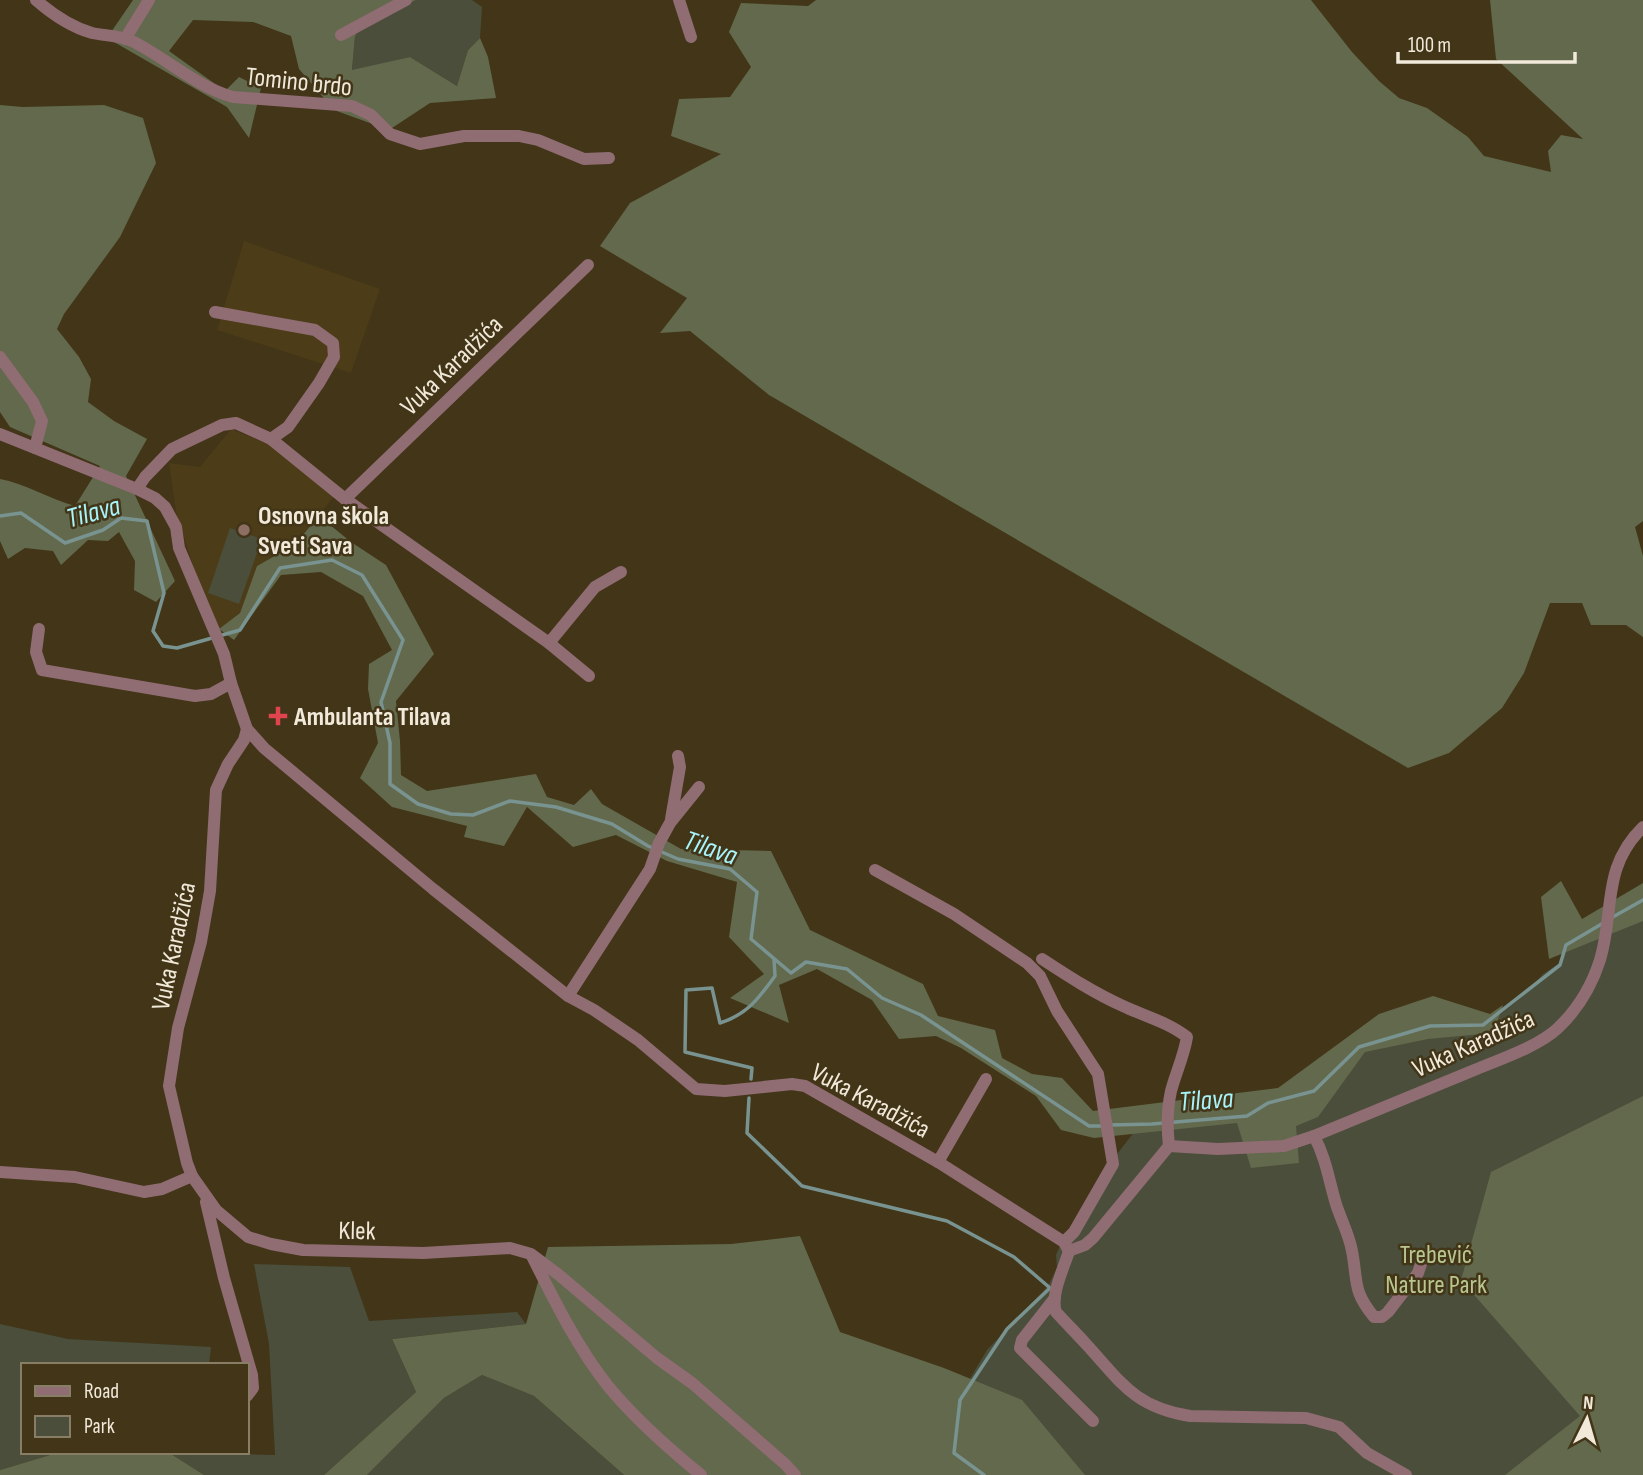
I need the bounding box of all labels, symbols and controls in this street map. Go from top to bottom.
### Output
scale bar [1398,21,1575,65]
text: 100 m [1408,33,1451,58]
street label: Tomino brdo [244,62,354,103]
street label: Vuka Karadžića [395,310,510,422]
water label: Tilava [63,489,125,535]
place label: Osnovna škola Sveti Sava [258,501,389,562]
marker: Osnovna škola Sveti Sava [236,522,252,538]
place label: Ambulanta Tilava [293,702,451,733]
marker: Ambulanta Tilava [268,706,288,726]
water label: Tilava [679,824,742,873]
street label: Vuka Karadžića [146,879,203,1013]
street label: Vuka Karadžića [1408,1004,1539,1085]
street label: Vuka Karadžića [806,1057,935,1146]
water label: Tilava [1178,1082,1235,1119]
street label: Klek [338,1216,376,1247]
park label: Trebević Nature Park [1385,1240,1487,1301]
legend [21,1363,248,1454]
text: Road [84,1379,119,1404]
north arrow [1552,1384,1622,1454]
text: N [1582,1392,1594,1415]
text: Park [84,1414,115,1439]

